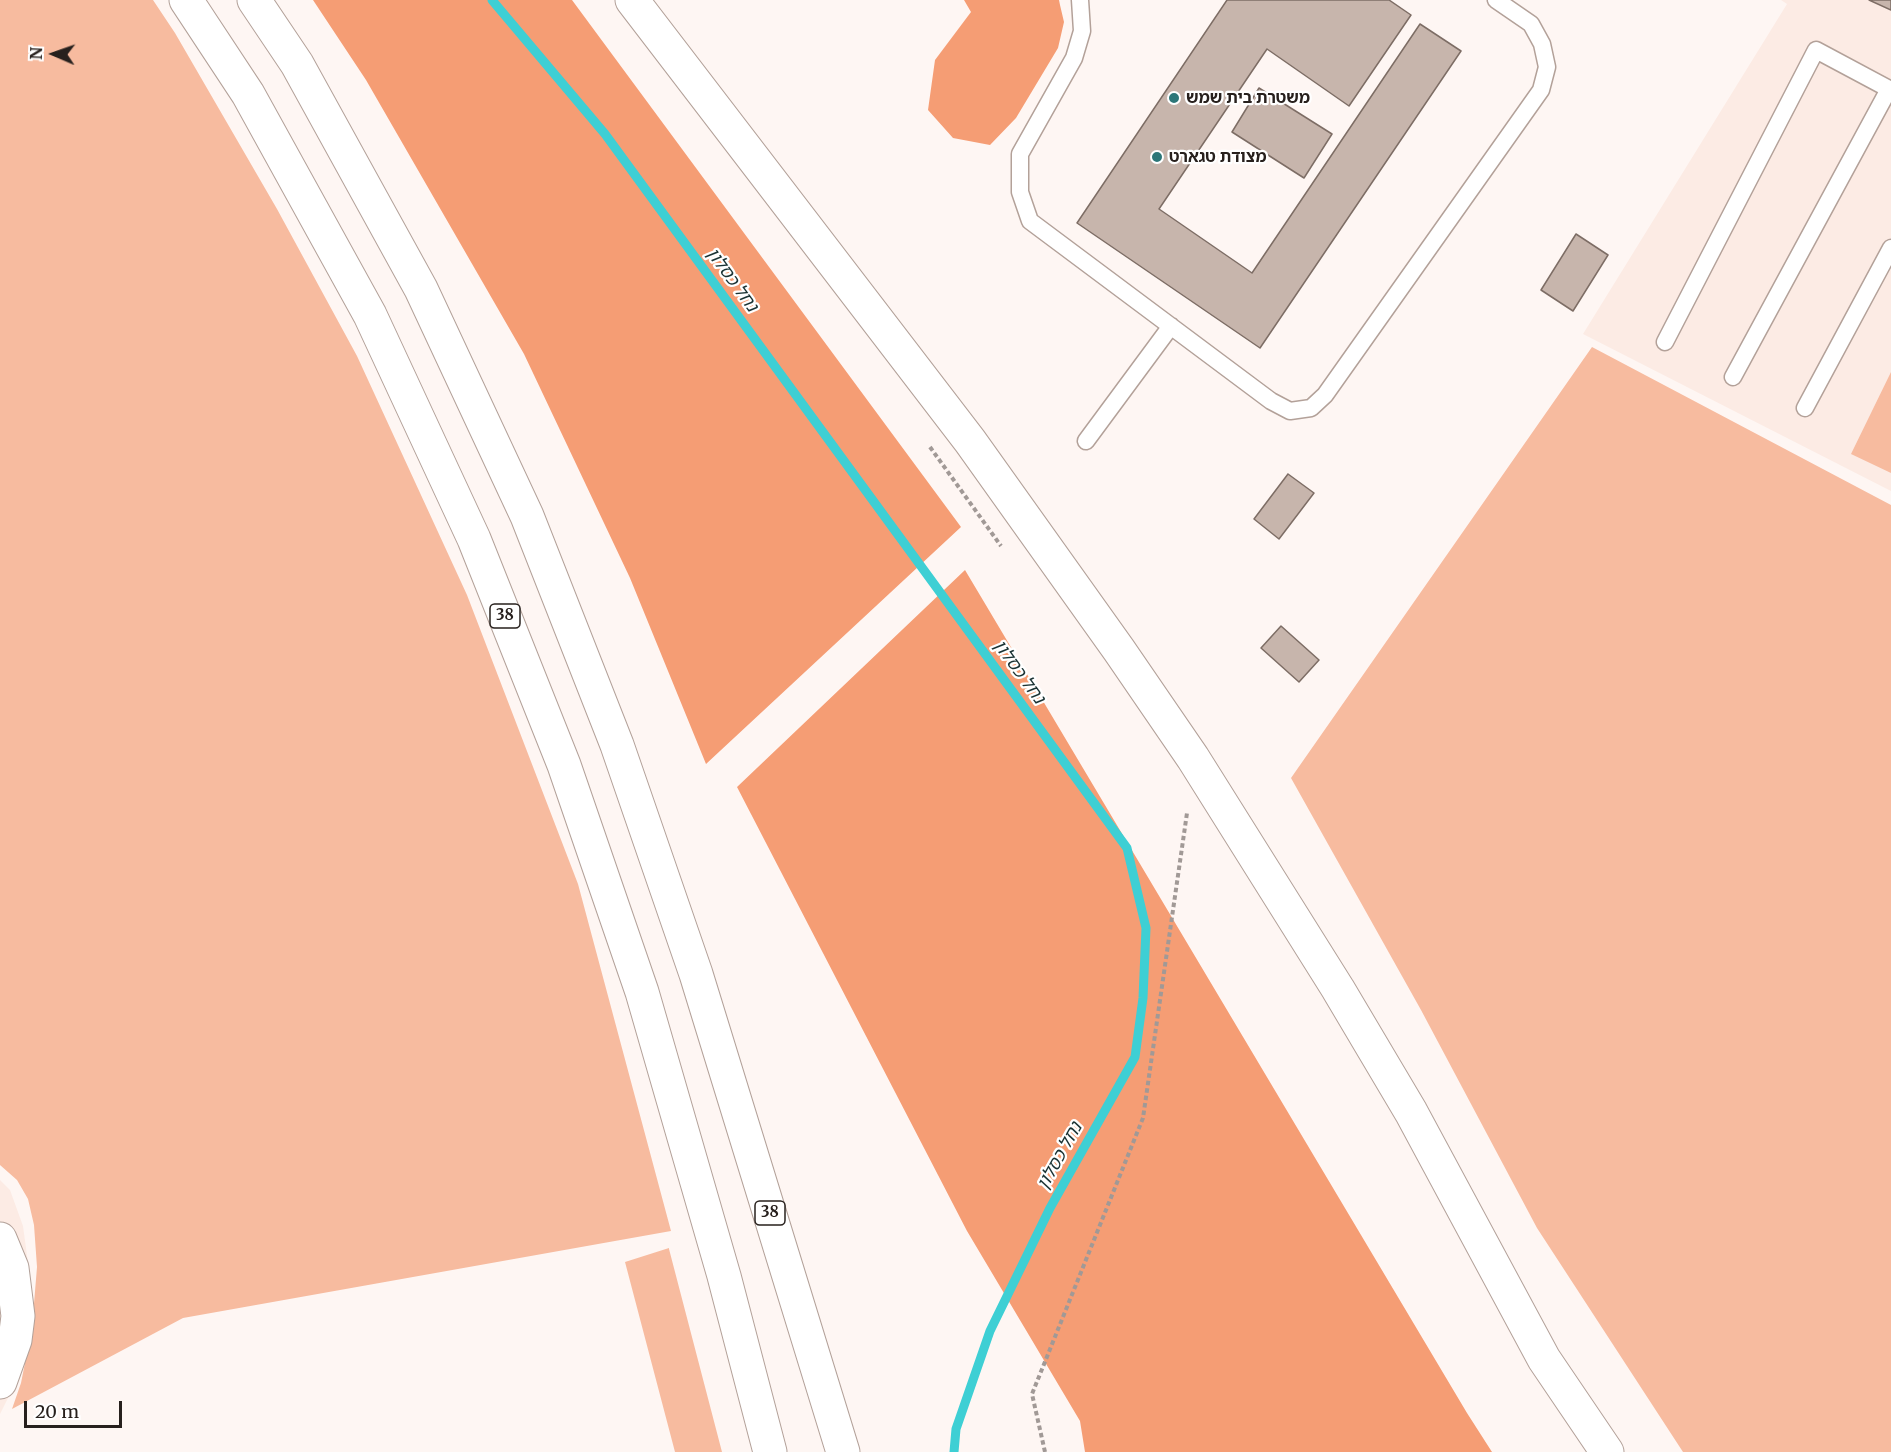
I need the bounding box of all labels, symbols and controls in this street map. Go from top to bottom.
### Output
north arrow [24,24,84,84]
text: N [26,47,46,60]
place label: משטרת בית שמש [1186,88,1310,108]
marker: משטרת בית שמש [1167,91,1181,105]
place label: מצודת טגארט [1169,147,1266,167]
marker: מצודת טגארט [1150,150,1164,164]
water label: נחל כסלון [702,244,762,316]
road number: 38 [490,604,520,628]
water label: נחל כסלון [989,636,1049,708]
water label: נחל כסלון [1033,1119,1087,1193]
road number: 38 [755,1201,785,1225]
scale bar [27,1389,124,1427]
text: 20 m [35,1400,79,1423]

